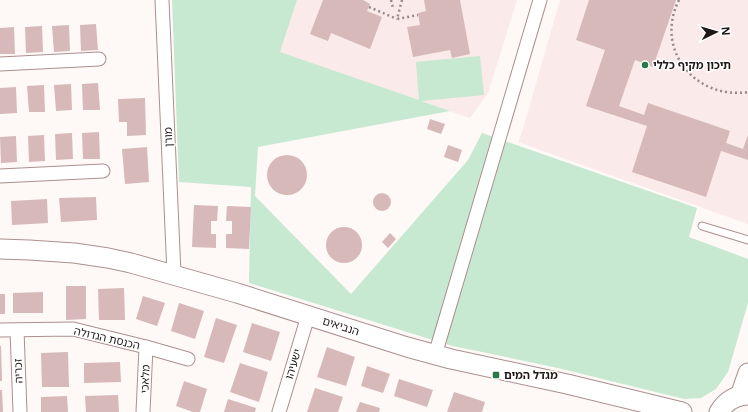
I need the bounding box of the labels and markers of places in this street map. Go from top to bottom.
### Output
place label: תיכון מקיף כללי [653,57,731,72]
marker: תיכון מקיף כללי [640,60,650,70]
place label: מגדל המים [504,367,558,382]
marker: מגדל המים [491,370,501,380]

